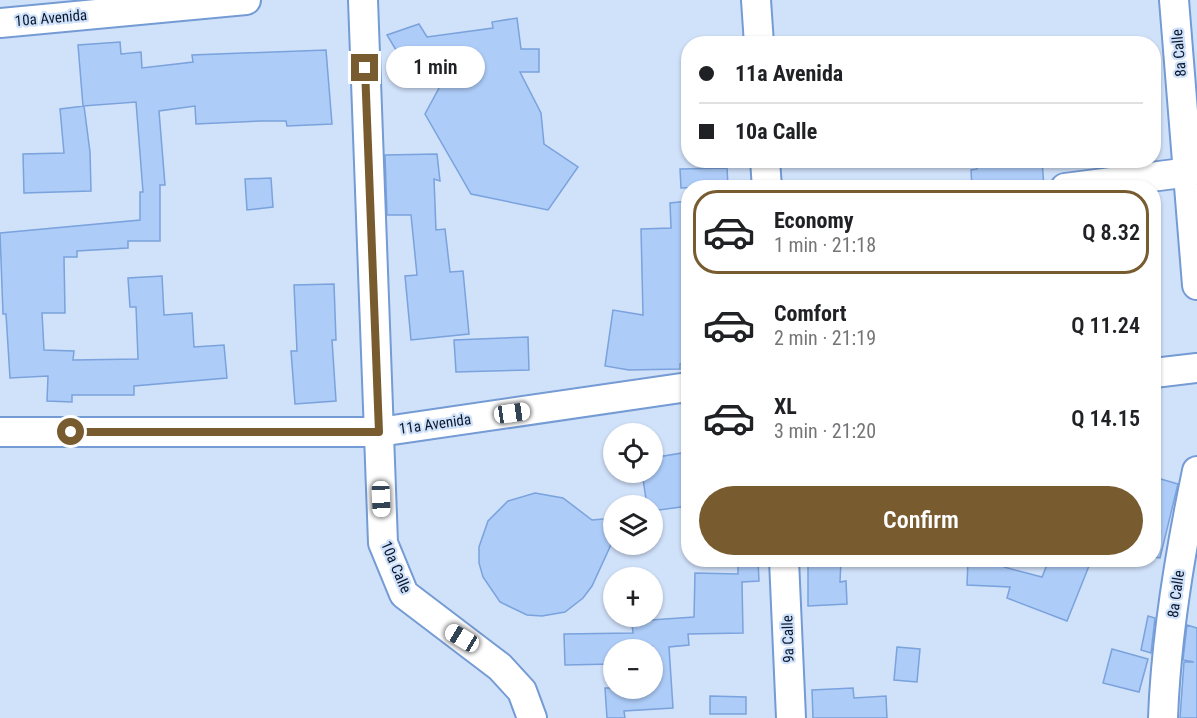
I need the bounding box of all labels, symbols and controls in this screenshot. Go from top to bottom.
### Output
street label: 10a Avenida [14,6,88,30]
street label: 8a Calle [1168,28,1190,78]
callout: 1 min [386,47,485,89]
route end [351,54,378,81]
text: 1 min [413,55,458,79]
text: 11a Avenida [735,61,843,86]
text: 10a Calle [735,119,817,144]
icon: car [702,205,756,259]
text: Economy [774,208,854,233]
text: Q 8.32 [1082,220,1140,245]
text: 1 min · 21:18 [774,233,876,257]
icon: car [702,298,756,352]
text: Comfort [774,301,847,326]
text: Q 11.24 [1071,313,1140,338]
text: 2 min · 21:19 [774,326,876,350]
icon: car [702,391,756,445]
text: XL [774,394,797,419]
car [493,402,531,424]
text: Q 14.15 [1071,406,1140,431]
street label: 11a Avenida [398,410,472,438]
route start [57,418,84,445]
text: 3 min · 21:20 [774,419,876,443]
map controls [603,423,663,699]
button: locate [603,423,663,483]
car [371,481,391,517]
button: Confirm [699,486,1143,555]
button: layers [603,495,663,555]
street label: 10a Calle [377,538,415,596]
button: + [603,567,663,627]
street label: 8a Calle [1164,569,1188,619]
street label: 9a Calle [778,615,798,663]
car [442,621,482,655]
button: − [603,639,663,699]

